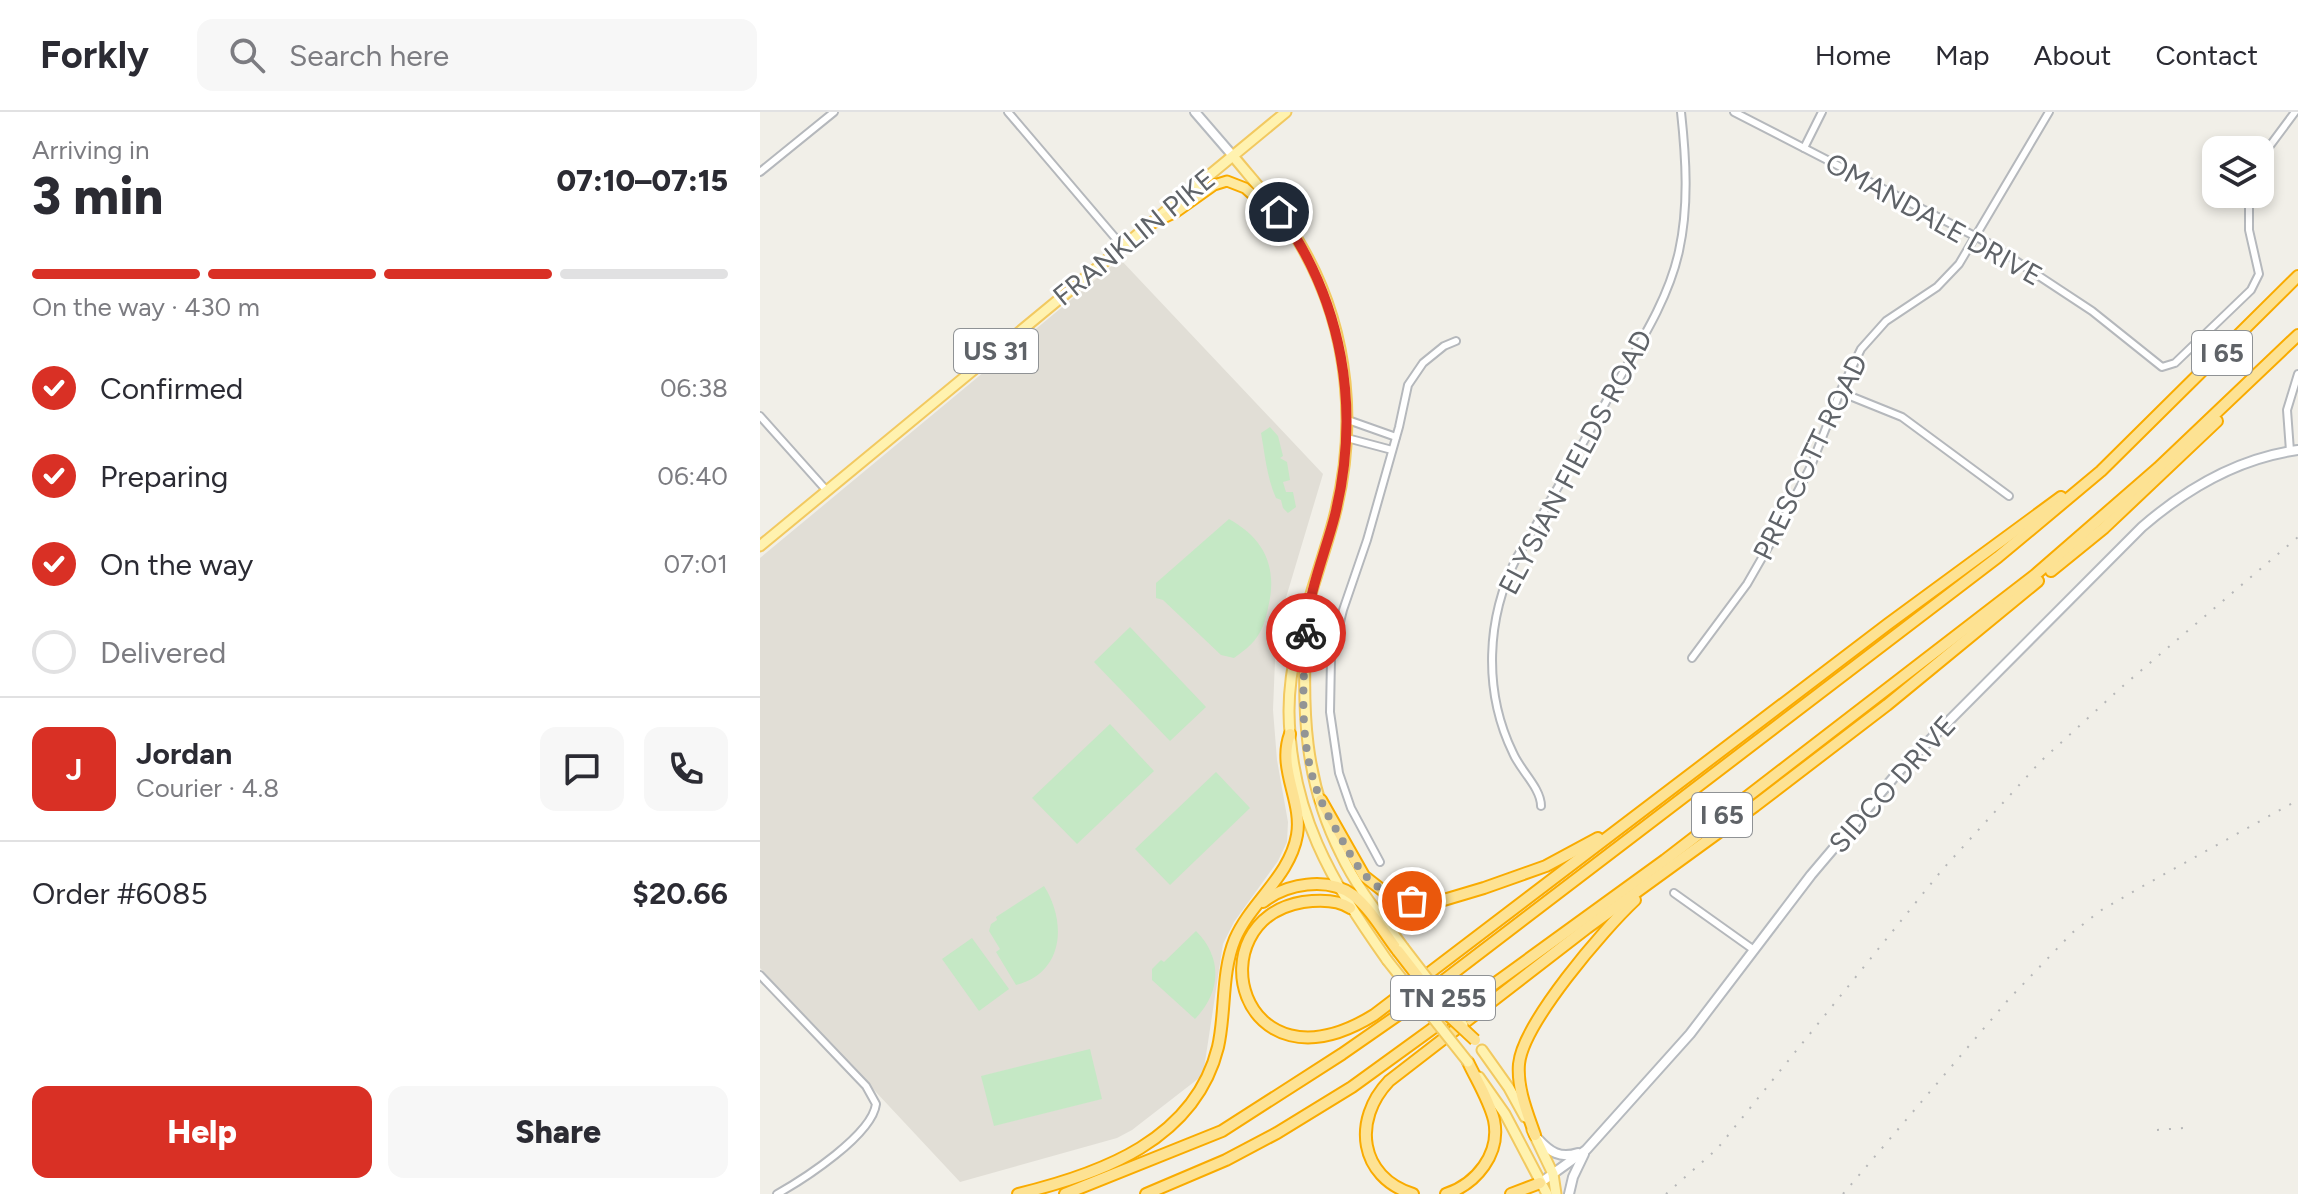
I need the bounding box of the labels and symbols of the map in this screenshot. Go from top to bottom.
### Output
street label: OMANDALE DRIVE [1820,145,2048,293]
street label: FRANKLIN PIKE [1046,161,1222,313]
pin [1245,178,1313,246]
street label: ELYSIAN FIELDS ROAD [1491,324,1659,600]
road number: US 31 [954,329,1038,373]
road number: I 65 [2192,331,2252,375]
street label: PRESCOTT ROAD [1746,349,1874,565]
courier [1266,593,1346,673]
street label: SIDCO DRIVE [1821,708,1963,860]
road number: I 65 [1692,793,1752,837]
pin [1378,867,1446,935]
road number: TN 255 [1391,976,1495,1020]

